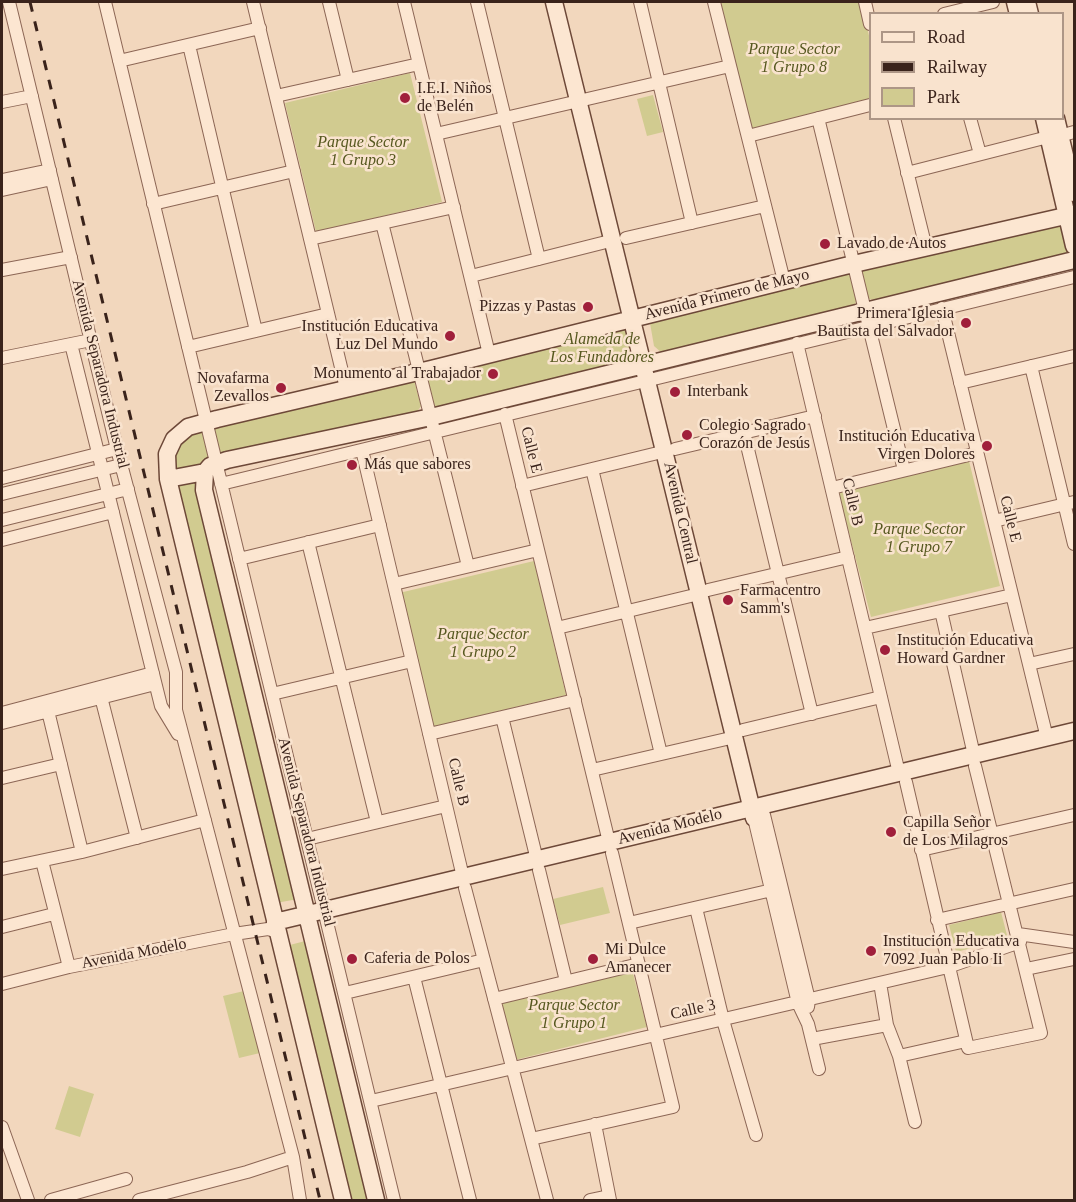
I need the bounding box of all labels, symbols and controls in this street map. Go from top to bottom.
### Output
legend [869,12,1064,120]
text: Road [927,27,965,47]
park label: Parque Sector 1 Grupo 8 [748,40,840,78]
text: Railway [927,57,987,77]
place label: I.E.I. Niños de Belén [417,79,492,117]
text: Park [927,87,960,107]
marker: I.E.I. Niños de Belén [398,91,412,105]
park label: Parque Sector 1 Grupo 3 [317,133,409,171]
place label: Lavado de Autos [837,234,946,254]
marker: Lavado de Autos [818,237,832,251]
street label: Avenida Primero de Mayo [643,265,811,325]
street label: Avenida Separadora Industrial [67,277,133,471]
place label: Pizzas y Pastas [479,297,576,317]
marker: Pizzas y Pastas [581,300,595,314]
place label: Primera Iglesia Bautista del Salvador [817,304,954,342]
marker: Primera Iglesia Bautista del Salvador [959,316,973,330]
place label: Institución Educativa Luz Del Mundo [302,317,438,355]
marker: Institución Educativa Luz Del Mundo [443,329,457,343]
park label: Alameda de Los Fundadores [550,330,654,368]
place label: Monumento al Trabajador [314,364,481,384]
marker: Monumento al Trabajador [486,367,500,381]
place label: Novafarma Zevallos [197,369,269,407]
marker: Novafarma Zevallos [274,381,288,395]
place label: Interbank [687,382,748,402]
marker: Interbank [668,385,682,399]
place label: Colegio Sagrado Corazón de Jesús [699,416,810,454]
street label: Calle E [516,425,546,475]
place label: Institución Educativa Virgen Dolores [839,427,975,465]
marker: Colegio Sagrado Corazón de Jesús [680,428,694,442]
marker: Institución Educativa Virgen Dolores [980,439,994,453]
place label: Más que sabores [364,455,471,475]
marker: Más que sabores [345,458,359,472]
street label: Avenida Central [659,460,701,566]
street label: Calle B [837,476,867,528]
street label: Calle E [995,494,1025,544]
park label: Parque Sector 1 Grupo 7 [873,520,965,558]
place label: Farmacentro Samm's [740,581,821,619]
marker: Farmacentro Samm's [721,593,735,607]
park label: Parque Sector 1 Grupo 2 [437,625,529,663]
place label: Institución Educativa Howard Gardner [897,631,1033,669]
marker: Institución Educativa Howard Gardner [878,643,892,657]
street label: Avenida Separadora Industrial [273,735,339,929]
street label: Calle B [443,756,473,808]
street label: Avenida Modelo [616,805,724,849]
place label: Capilla Señor de Los Milagros [903,813,1008,851]
marker: Capilla Señor de Los Milagros [884,825,898,839]
place label: Institución Educativa 7092 Juan Pablo Ii [883,932,1019,970]
street label: Avenida Modelo [80,934,188,974]
place label: Mi Dulce Amanecer [605,940,671,978]
marker: Institución Educativa 7092 Juan Pablo Ii [864,944,878,958]
place label: Caferia de Polos [364,949,470,969]
marker: Caferia de Polos [345,952,359,966]
marker: Mi Dulce Amanecer [586,952,600,966]
street label: Calle 3 [669,995,717,1025]
park label: Parque Sector 1 Grupo 1 [528,996,620,1034]

